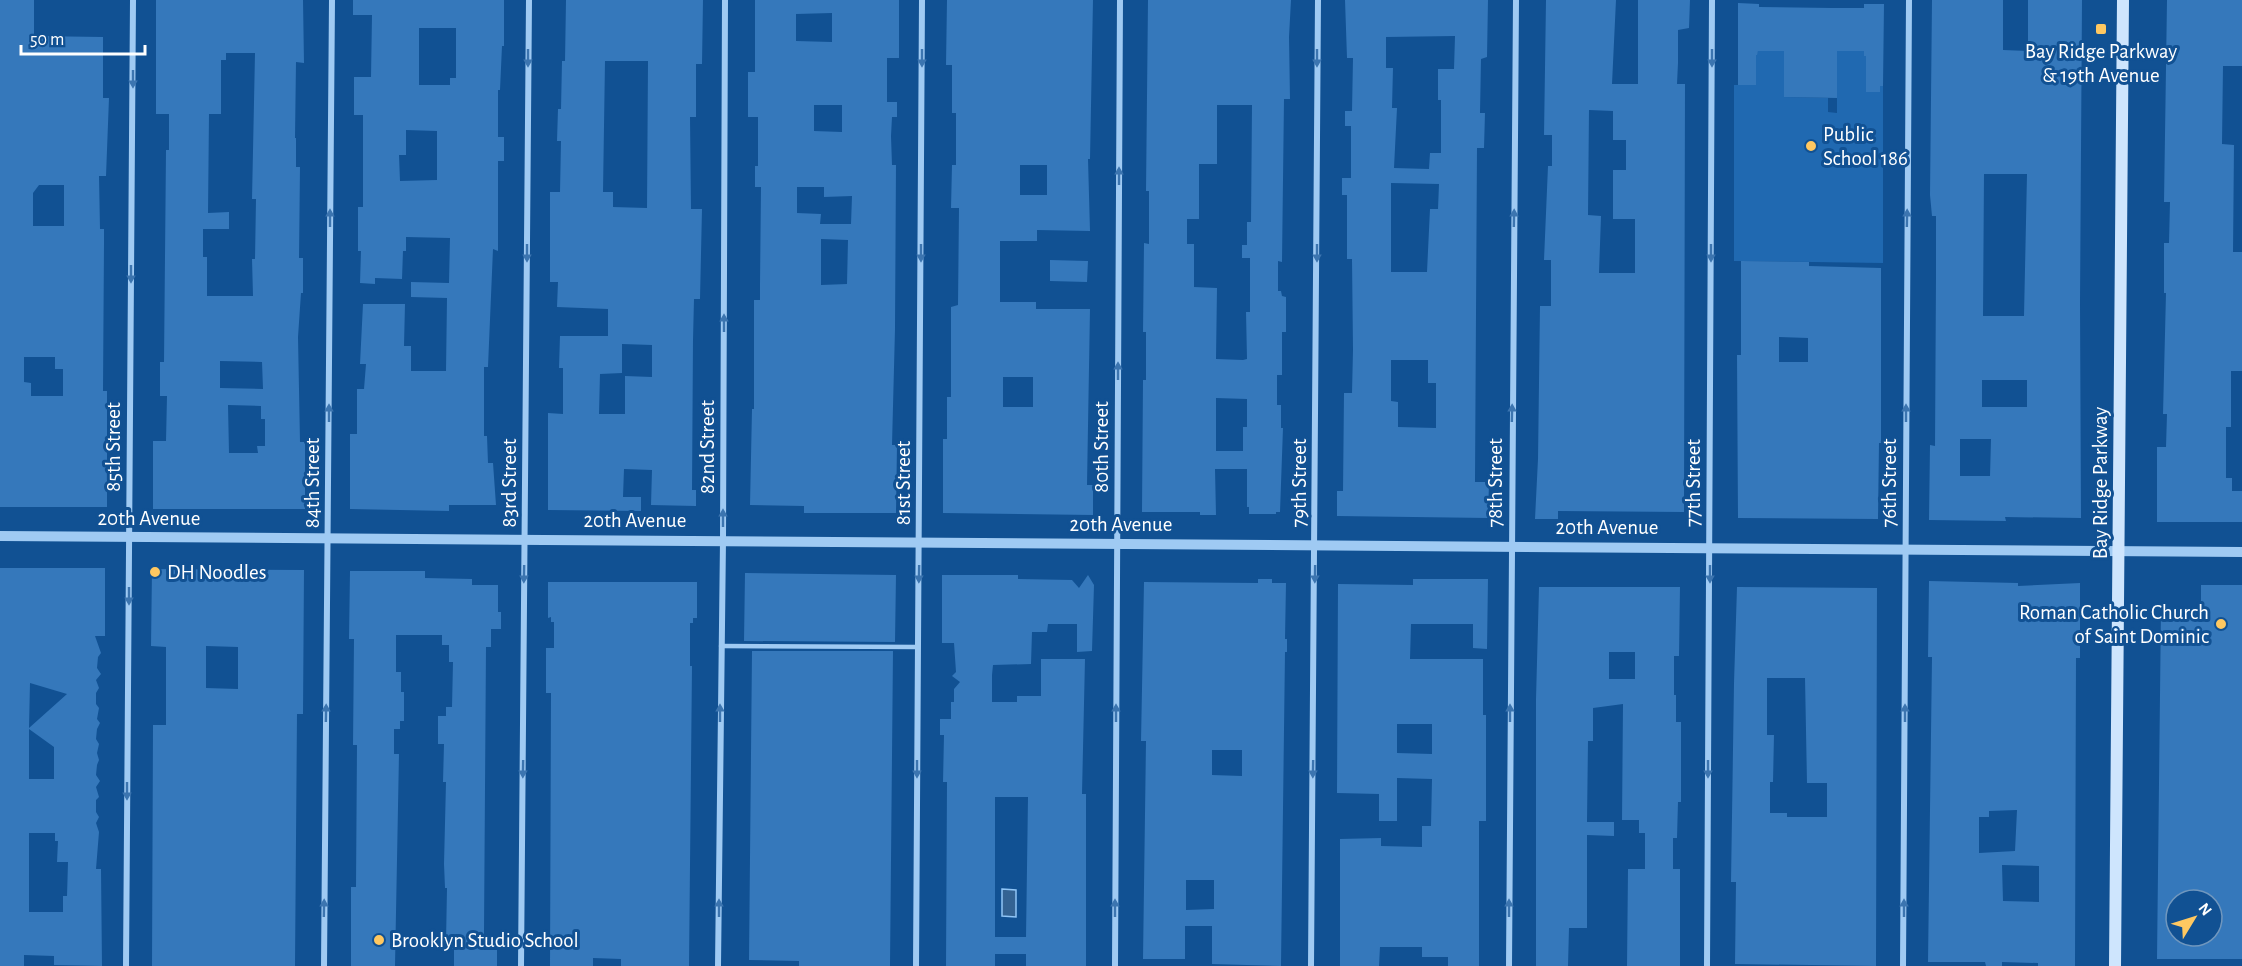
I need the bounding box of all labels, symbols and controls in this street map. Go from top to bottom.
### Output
scale bar [21,18,146,56]
marker: Bay Ridge Parkway & 19th Avenue [2094,22,2108,36]
text: 50 m [30,31,64,49]
place label: Bay Ridge Parkway & 19th Avenue [2025,41,2177,86]
one-way arrow [523,49,533,68]
one-way arrow [917,49,927,68]
one-way arrow [1313,49,1322,68]
one-way arrow [1707,49,1717,68]
one-way arrow [128,70,138,89]
place label: Public School 186 [1823,124,1908,169]
marker: Public School 186 [1804,139,1818,153]
one-way arrow [1114,166,1124,185]
one-way arrow [325,208,335,227]
one-way arrow [1509,208,1519,227]
one-way arrow [1902,208,1912,227]
one-way arrow [522,244,532,263]
one-way arrow [916,244,926,263]
one-way arrow [1312,244,1322,263]
one-way arrow [1706,244,1716,263]
one-way arrow [126,265,136,284]
one-way arrow [719,313,729,332]
one-way arrow [1113,361,1123,380]
street label: 82nd Street [697,400,718,494]
street label: 80th Street [1091,401,1112,493]
street label: 85th Street [103,402,124,492]
one-way arrow [324,403,334,422]
one-way arrow [1507,403,1517,422]
one-way arrow [1901,403,1911,422]
street label: Bay Ridge Parkway [2090,407,2111,559]
street label: 84th Street [302,437,323,528]
street label: 83rd Street [499,438,520,528]
street label: 79th Street [1289,438,1310,528]
street label: 78th Street [1485,438,1506,528]
street label: 76th Street [1879,438,1900,528]
street label: 77th Street [1683,439,1704,527]
street label: 81st Street [893,440,914,525]
street label: 20th Avenue [98,508,200,529]
one-way arrow [718,508,728,527]
street label: 20th Avenue [584,510,686,531]
street label: 20th Avenue [1070,514,1172,535]
street label: 20th Avenue [1556,517,1658,538]
place label: DH Noodles [167,562,266,583]
marker: DH Noodles [148,565,162,579]
one-way arrow [519,565,529,584]
one-way arrow [914,565,924,584]
one-way arrow [1310,565,1320,584]
one-way arrow [1705,565,1714,584]
one-way arrow [124,587,134,606]
place label: Roman Catholic Church of Saint Dominic [2019,602,2209,647]
marker: Roman Catholic Church of Saint Dominic [2214,617,2228,631]
one-way arrow [321,703,331,722]
one-way arrow [715,703,725,722]
one-way arrow [1111,703,1121,722]
one-way arrow [1505,703,1515,722]
one-way arrow [1900,703,1910,722]
one-way arrow [518,760,527,779]
one-way arrow [912,760,922,779]
one-way arrow [1308,760,1318,779]
one-way arrow [1703,760,1713,779]
one-way arrow [122,782,132,801]
north arrow [2164,888,2224,948]
one-way arrow [319,898,329,917]
one-way arrow [714,898,724,917]
one-way arrow [1110,898,1120,917]
one-way arrow [1504,898,1514,917]
one-way arrow [1899,898,1908,917]
text: N [2195,900,2215,919]
place label: Brooklyn Studio School [391,930,579,951]
marker: Brooklyn Studio School [372,933,386,947]

